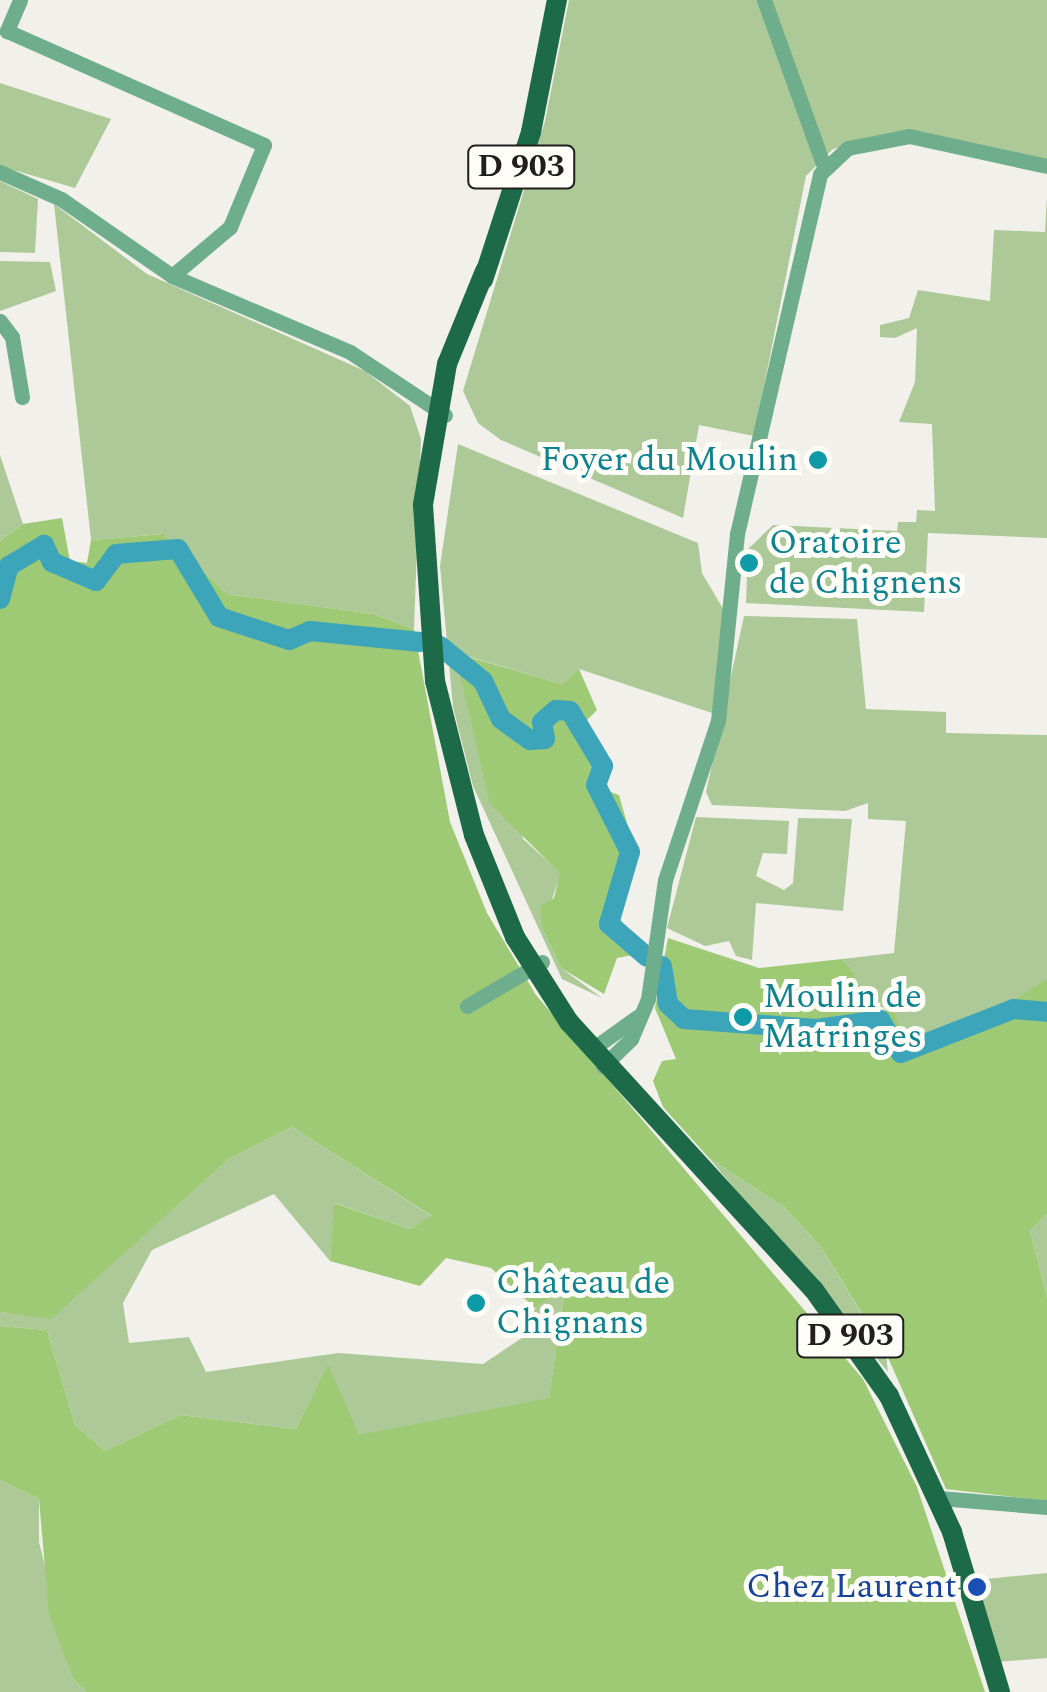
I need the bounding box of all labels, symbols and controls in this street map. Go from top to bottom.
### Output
road number: D 903 [466,140,576,194]
place label: Foyer du Moulin [541,439,798,481]
marker: Foyer du Moulin [807,449,829,471]
place label: Oratoire de Chignens [769,522,962,604]
marker: Oratoire de Chignens [738,552,760,574]
place label: Moulin de Matringes [763,976,922,1058]
marker: Moulin de Matringes [732,1006,754,1028]
place label: Château de Chignans [496,1262,670,1344]
marker: Château de Chignans [465,1292,487,1314]
road number: D 903 [795,1309,905,1363]
place label: Chez Laurent [746,1566,957,1608]
marker: Chez Laurent [966,1576,988,1598]

